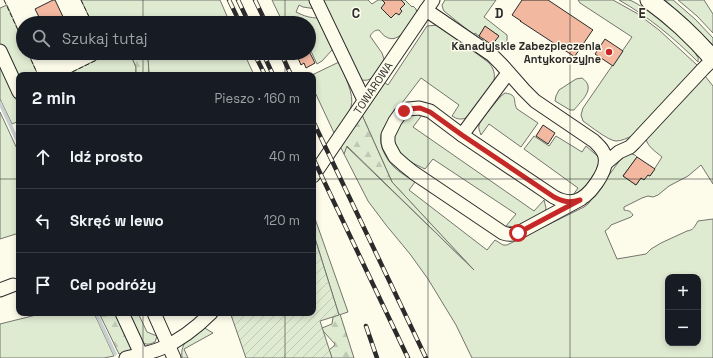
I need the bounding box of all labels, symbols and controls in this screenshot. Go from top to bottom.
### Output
text: C [352,5,360,22]
text: D [495,5,504,22]
text: E [638,5,646,22]
search box [16,16,316,60]
icon: search [30,27,52,49]
text: Szukaj tutaj [62,29,148,48]
place label: Kanadyjskie Zabezpieczenia Antykorozyjne [452,39,602,66]
marker: Kanadyjskie Zabezpieczenia Antykorozyjne [604,47,614,57]
street label: TOWAROWA [350,59,396,117]
text: 2 min [32,87,76,109]
text: Pieszo · 160 m [215,90,300,107]
route end [395,102,413,120]
icon: ahead [32,146,54,168]
text: Idź prosto [70,147,143,166]
text: 40 m [269,148,300,165]
icon: left [32,210,54,232]
text: Skręć w lewo [70,211,164,230]
text: 120 m [264,212,300,229]
route start [509,224,527,242]
icon: arrive [32,274,54,296]
map controls [665,274,701,346]
button: + [665,274,701,310]
text: Cel podróży [70,275,156,294]
button: − [665,310,701,346]

